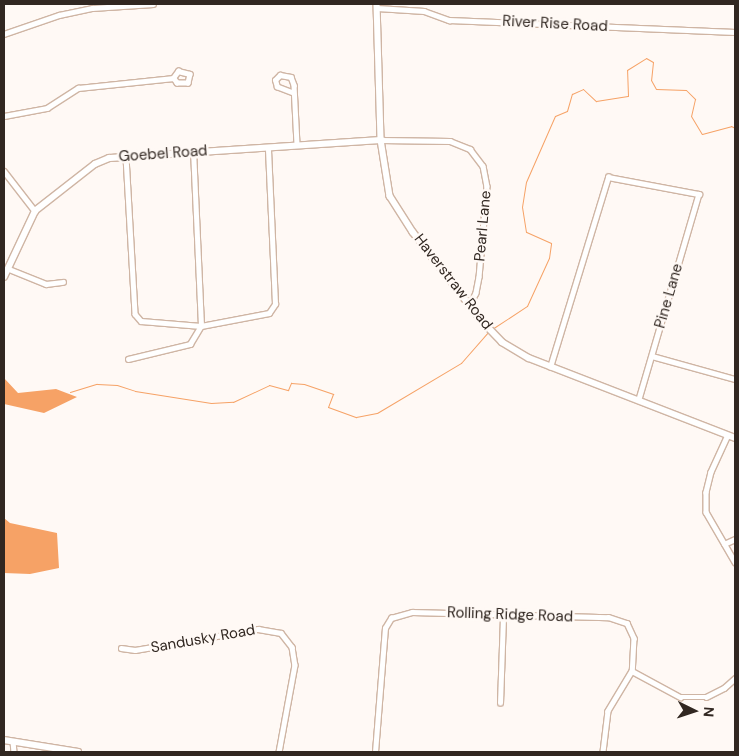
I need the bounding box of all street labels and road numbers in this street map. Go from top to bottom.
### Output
street label: River Rise Road [502,12,608,36]
street label: Goebel Road [118,142,208,166]
street label: Pearl Lane [471,190,495,262]
street label: Haverstraw Road [410,230,496,334]
street label: Pine Lane [651,262,687,330]
street label: Rolling Ridge Road [447,604,573,626]
street label: Sandusky Road [149,621,257,657]

